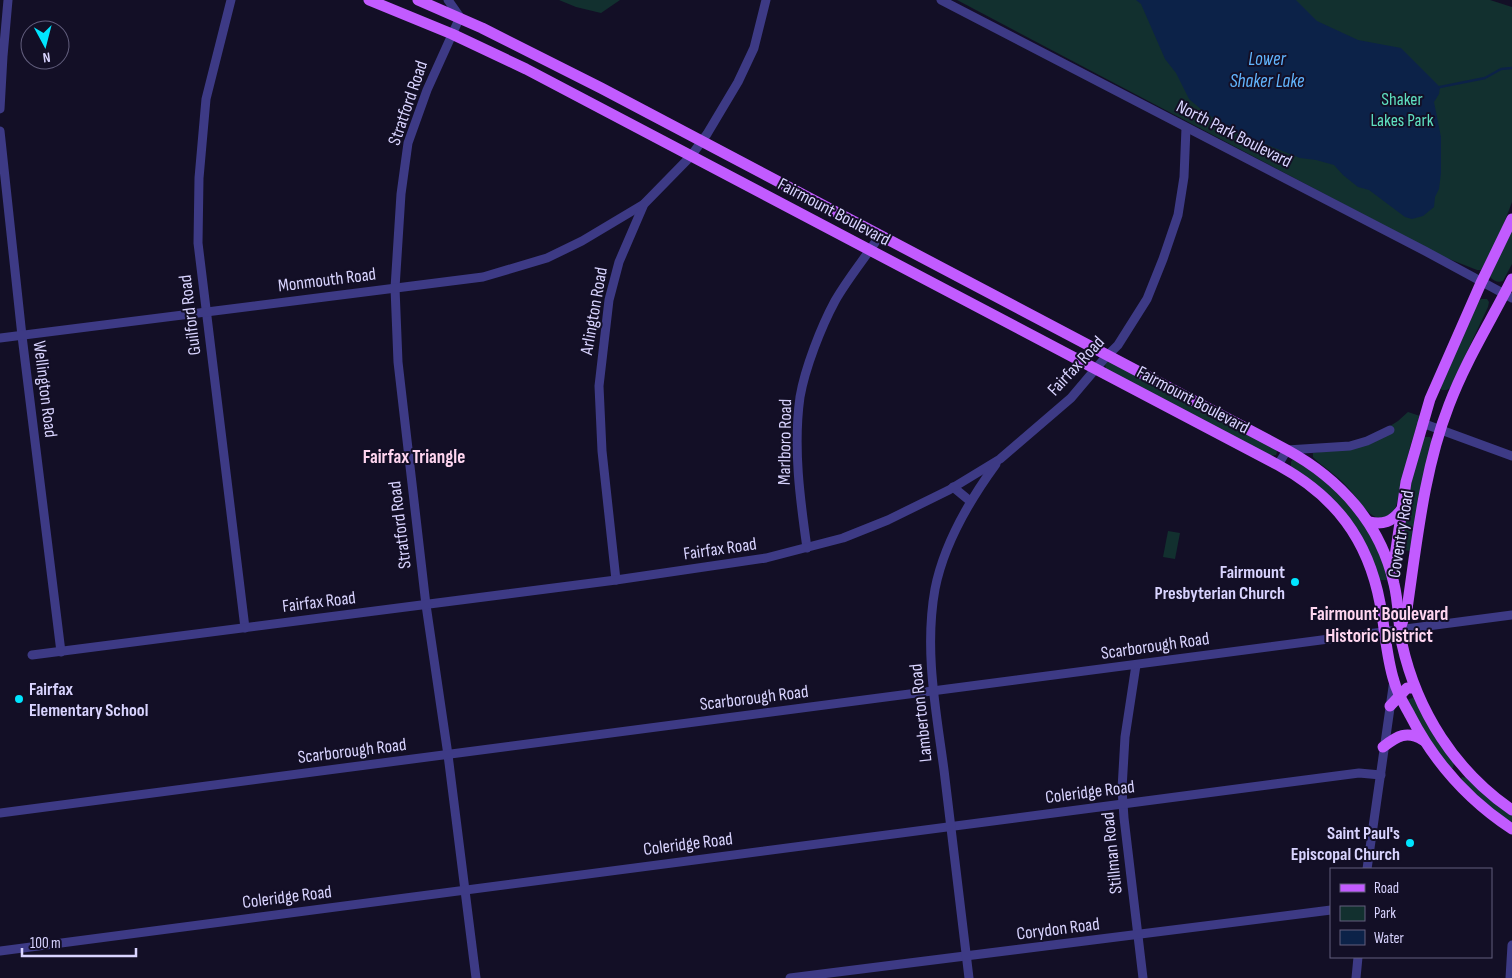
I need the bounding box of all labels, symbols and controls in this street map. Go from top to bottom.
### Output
north arrow [20,20,70,70]
water label: Lower Shaker Lake [1230,48,1305,93]
text: N [42,49,51,66]
street label: Stratford Road [384,58,432,148]
park label: Shaker Lakes Park [1370,89,1434,131]
street label: North Park Boulevard [1173,96,1295,172]
street label: Fairmount Boulevard [774,174,894,250]
street label: Monmouth Road [277,264,377,296]
street label: Arlington Road [576,266,612,357]
street label: Guilford Road [175,274,205,356]
street label: Fairfax Road [1043,332,1109,400]
street label: Wellington Road [29,339,61,439]
street label: Fairmount Boulevard [1133,362,1253,438]
street label: Marlboro Road [774,399,796,485]
district label: Fairfax Triangle [363,446,465,469]
street label: Stratford Road [384,480,416,570]
street label: Coventry Road [1384,489,1418,579]
street label: Fairfax Road [682,533,758,565]
place label: Fairmount Presbyterian Church [1155,562,1285,604]
marker: Fairmount Presbyterian Church [1289,576,1301,588]
street label: Fairfax Road [281,587,357,617]
district label: Fairmount Boulevard Historic District [1310,603,1448,648]
street label: Scarborough Road [1099,628,1211,664]
street label: Lamberton Road [905,663,937,763]
place label: Fairfax Elementary School [29,679,148,721]
street label: Scarborough Road [698,681,810,715]
marker: Fairfax Elementary School [13,693,25,705]
street label: Scarborough Road [296,734,408,768]
street label: Coleridge Road [1044,776,1136,808]
street label: Stillman Road [1097,811,1127,895]
place label: Saint Paul's Episcopal Church [1291,823,1400,865]
street label: Coleridge Road [642,828,734,860]
marker: Saint Paul's Episcopal Church [1404,837,1416,849]
legend [1330,868,1492,958]
text: Road [1374,879,1399,898]
street label: Coleridge Road [241,881,333,913]
text: Park [1374,904,1396,923]
street label: Corydon Road [1015,913,1101,945]
scale bar [22,926,136,958]
text: Water [1374,929,1405,948]
text: 100 m [30,934,61,953]

